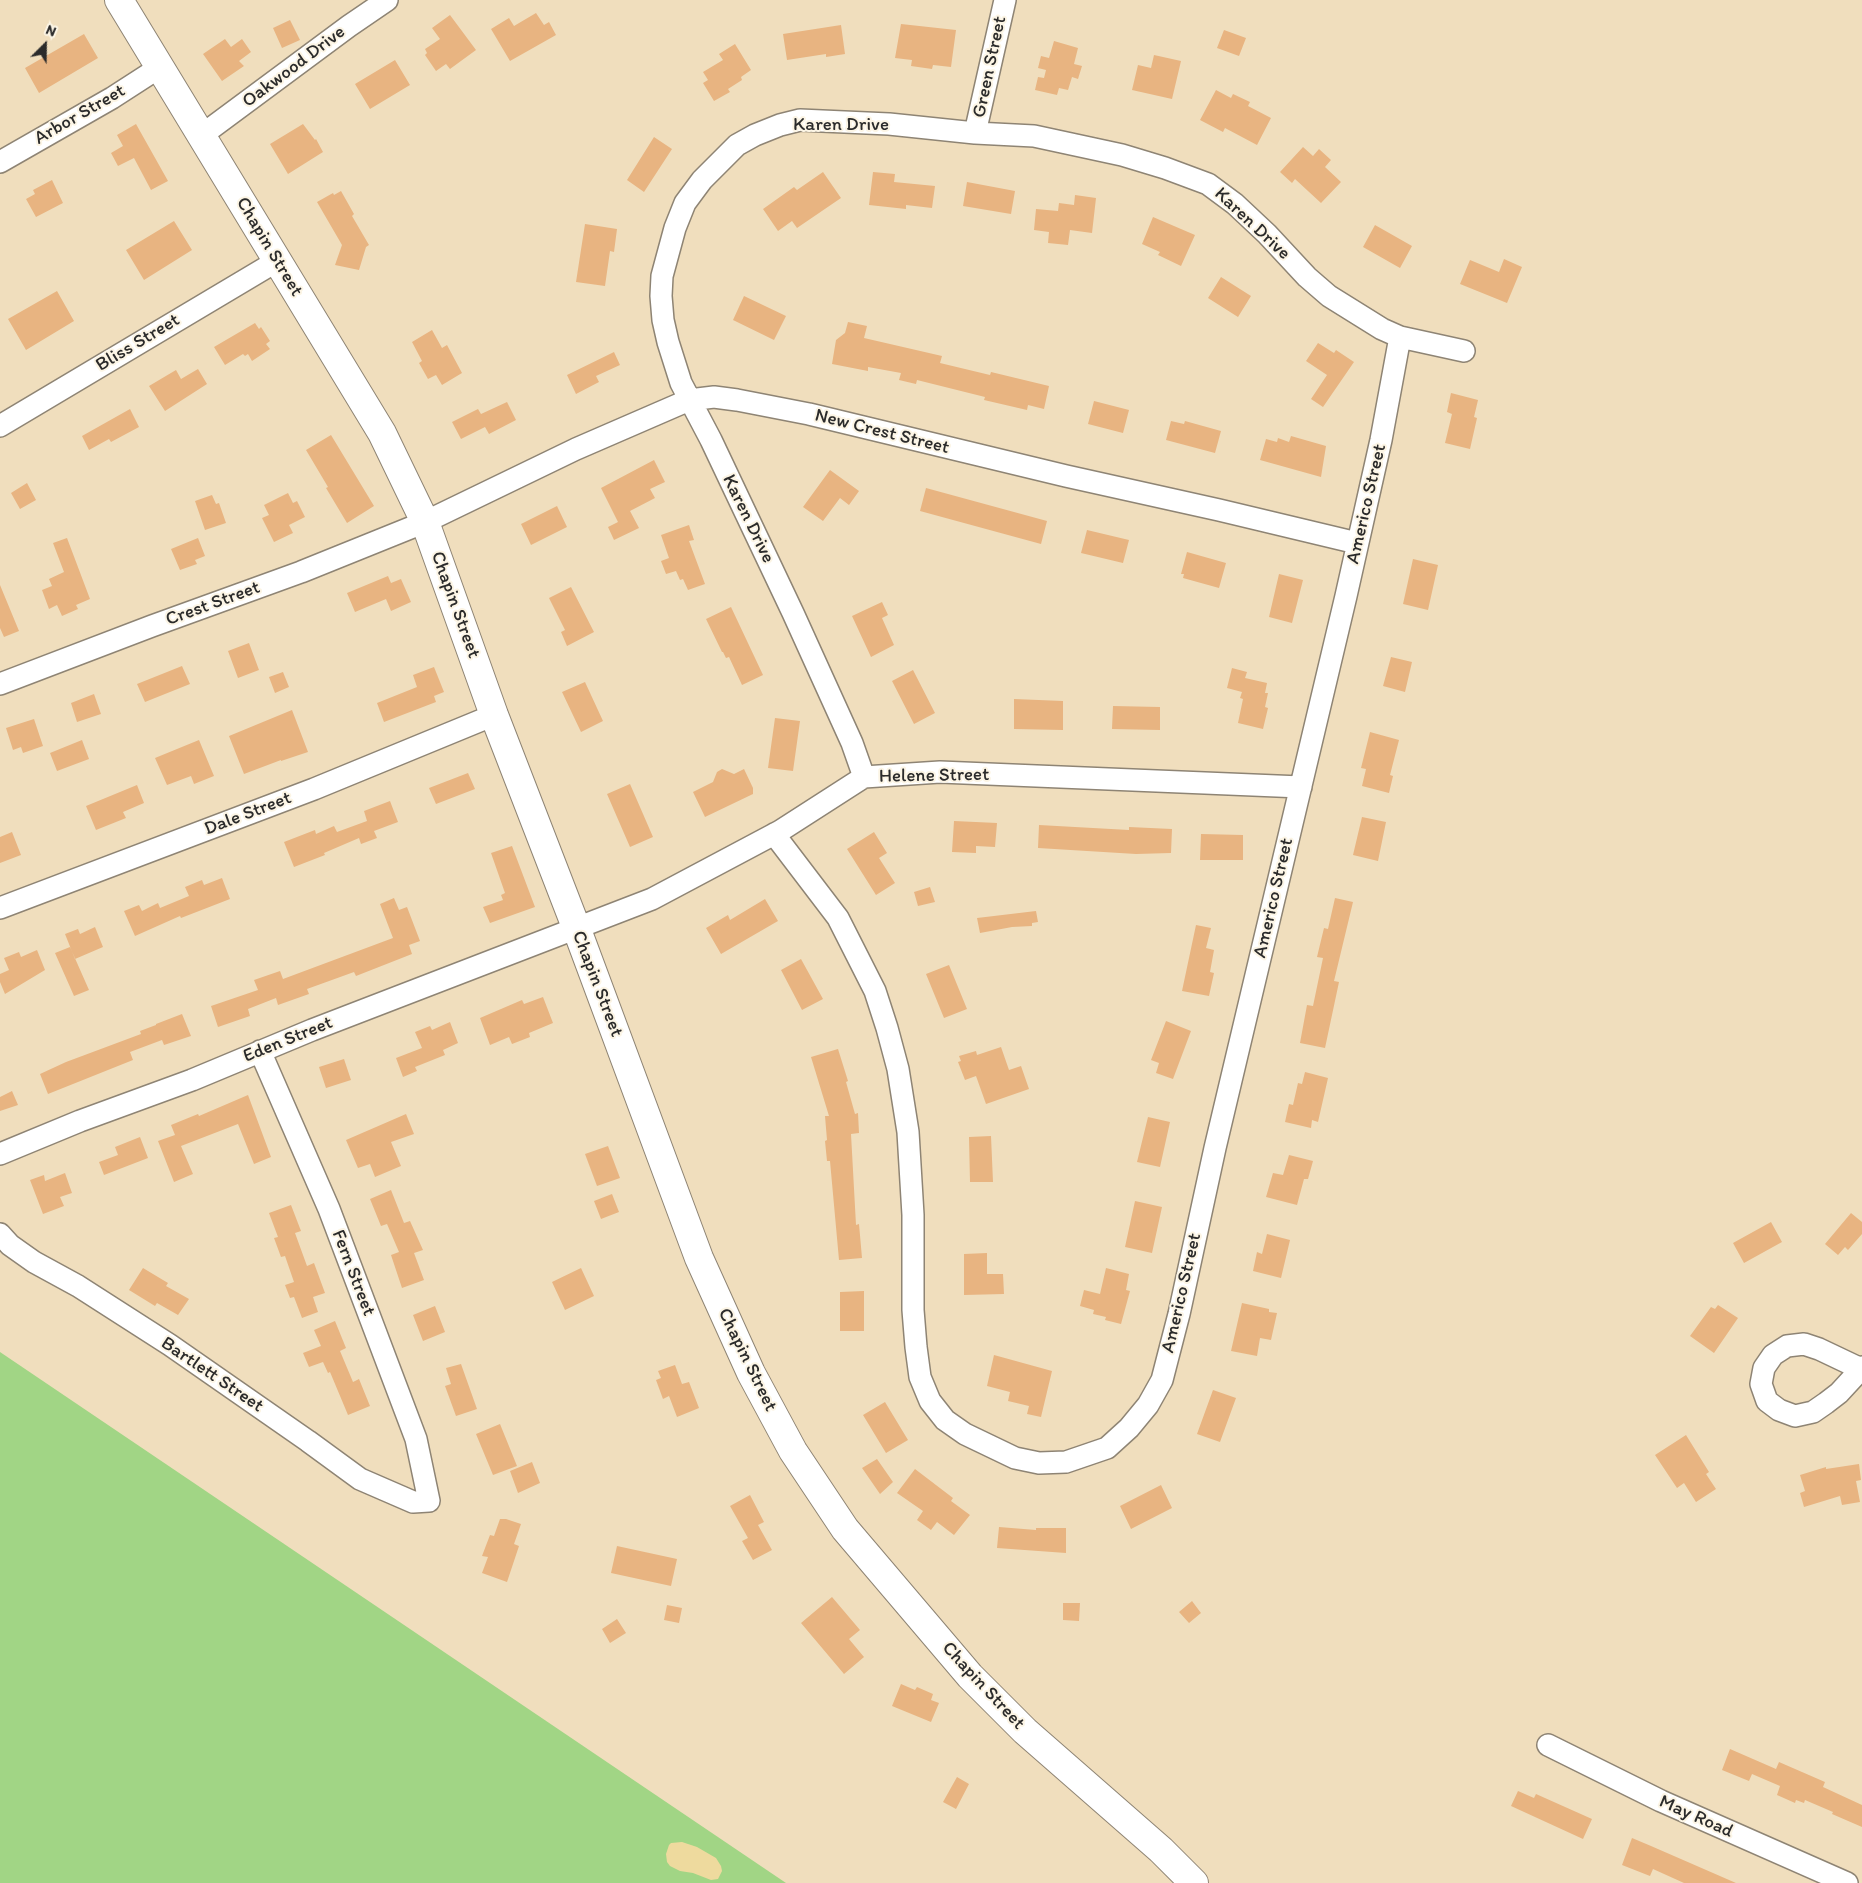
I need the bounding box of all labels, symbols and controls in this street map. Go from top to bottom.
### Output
street label: Green Street [968,14,1012,120]
north arrow [20,20,70,70]
text: N [43,21,59,40]
street label: Oakwood Drive [238,21,350,113]
street label: Arbor Street [30,80,130,150]
street label: Karen Drive [793,114,889,136]
street label: Karen Drive [1209,183,1295,265]
street label: Chapin Street [230,193,308,301]
street label: Bliss Street [92,309,184,377]
street label: New Crest Street [812,404,952,460]
street label: Americo Street [1342,442,1392,566]
street label: Karen Drive [717,471,779,567]
street label: Chapin Street [425,549,485,661]
street label: Crest Street [163,576,263,632]
street label: Helene Street [879,764,989,788]
street label: Dale Street [201,787,295,841]
street label: Americo Street [1249,836,1299,960]
street label: Chapin Street [566,928,628,1040]
street label: Eden Street [240,1012,336,1068]
street label: Fern Street [326,1227,380,1319]
street label: Americo Street [1157,1231,1207,1355]
street label: Chapin Street [712,1305,782,1415]
street label: Bartlett Street [156,1332,268,1418]
street label: Chapin Street [937,1637,1029,1735]
street label: May Road [1655,1791,1737,1843]

